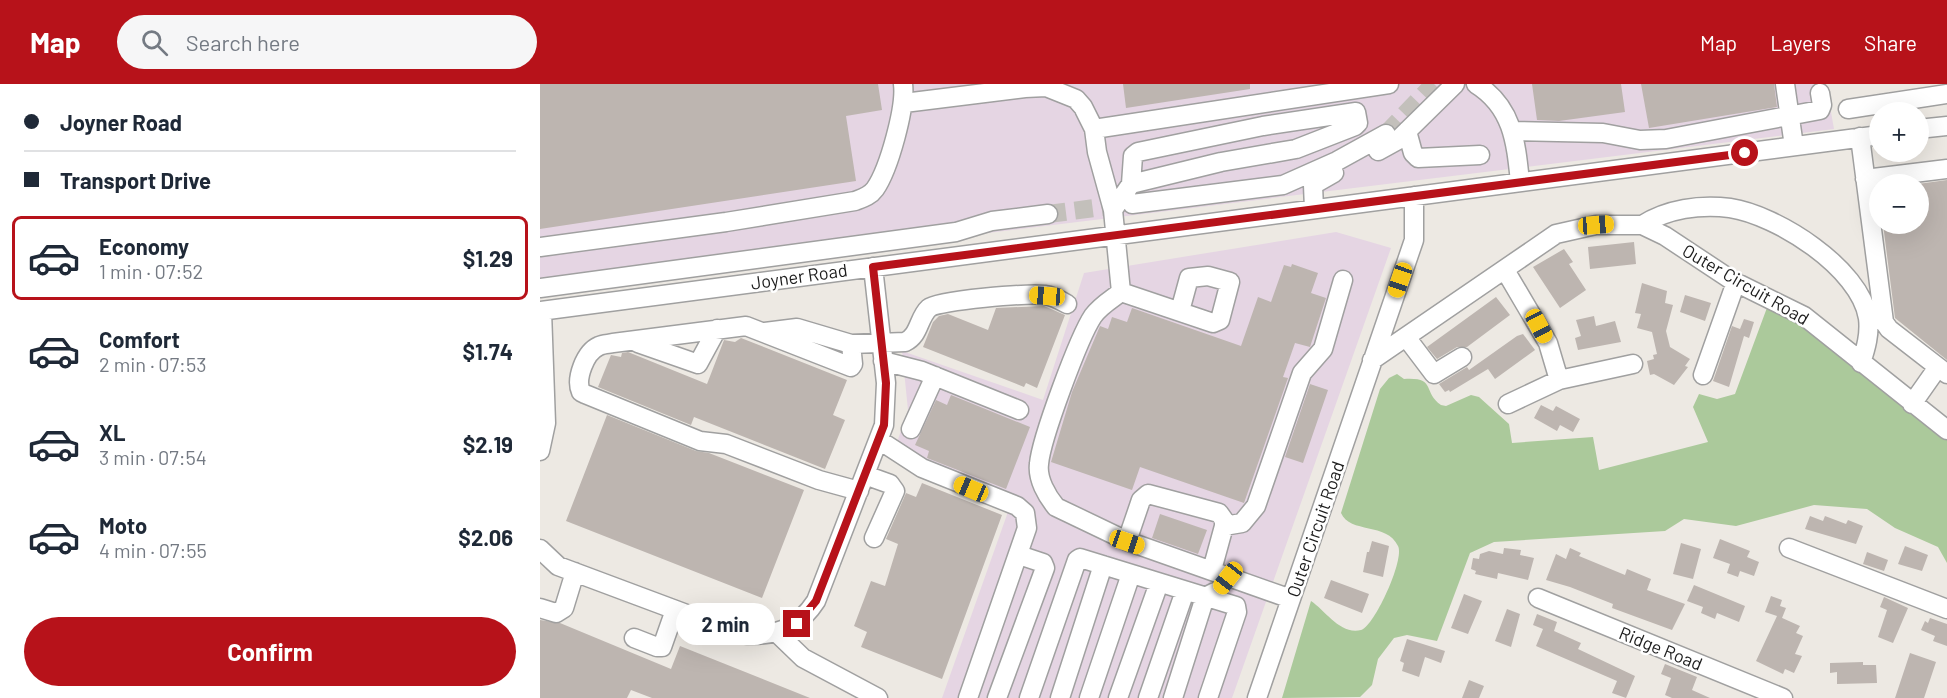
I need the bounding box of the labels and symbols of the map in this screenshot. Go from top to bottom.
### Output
route start [1731,139,1758,166]
car [1577,215,1615,235]
street label: Outer Circuit Road [1679,239,1813,329]
street label: Joyner Road [749,258,849,294]
car [1386,260,1414,300]
car [1028,286,1066,306]
car [1523,306,1555,346]
street label: Outer Circuit Road [1281,458,1349,600]
car [951,474,991,504]
car [1107,528,1147,556]
car [1210,558,1246,598]
callout: 2 min [677,603,776,645]
route end [783,610,810,637]
street label: Ridge Road [1616,621,1706,675]

